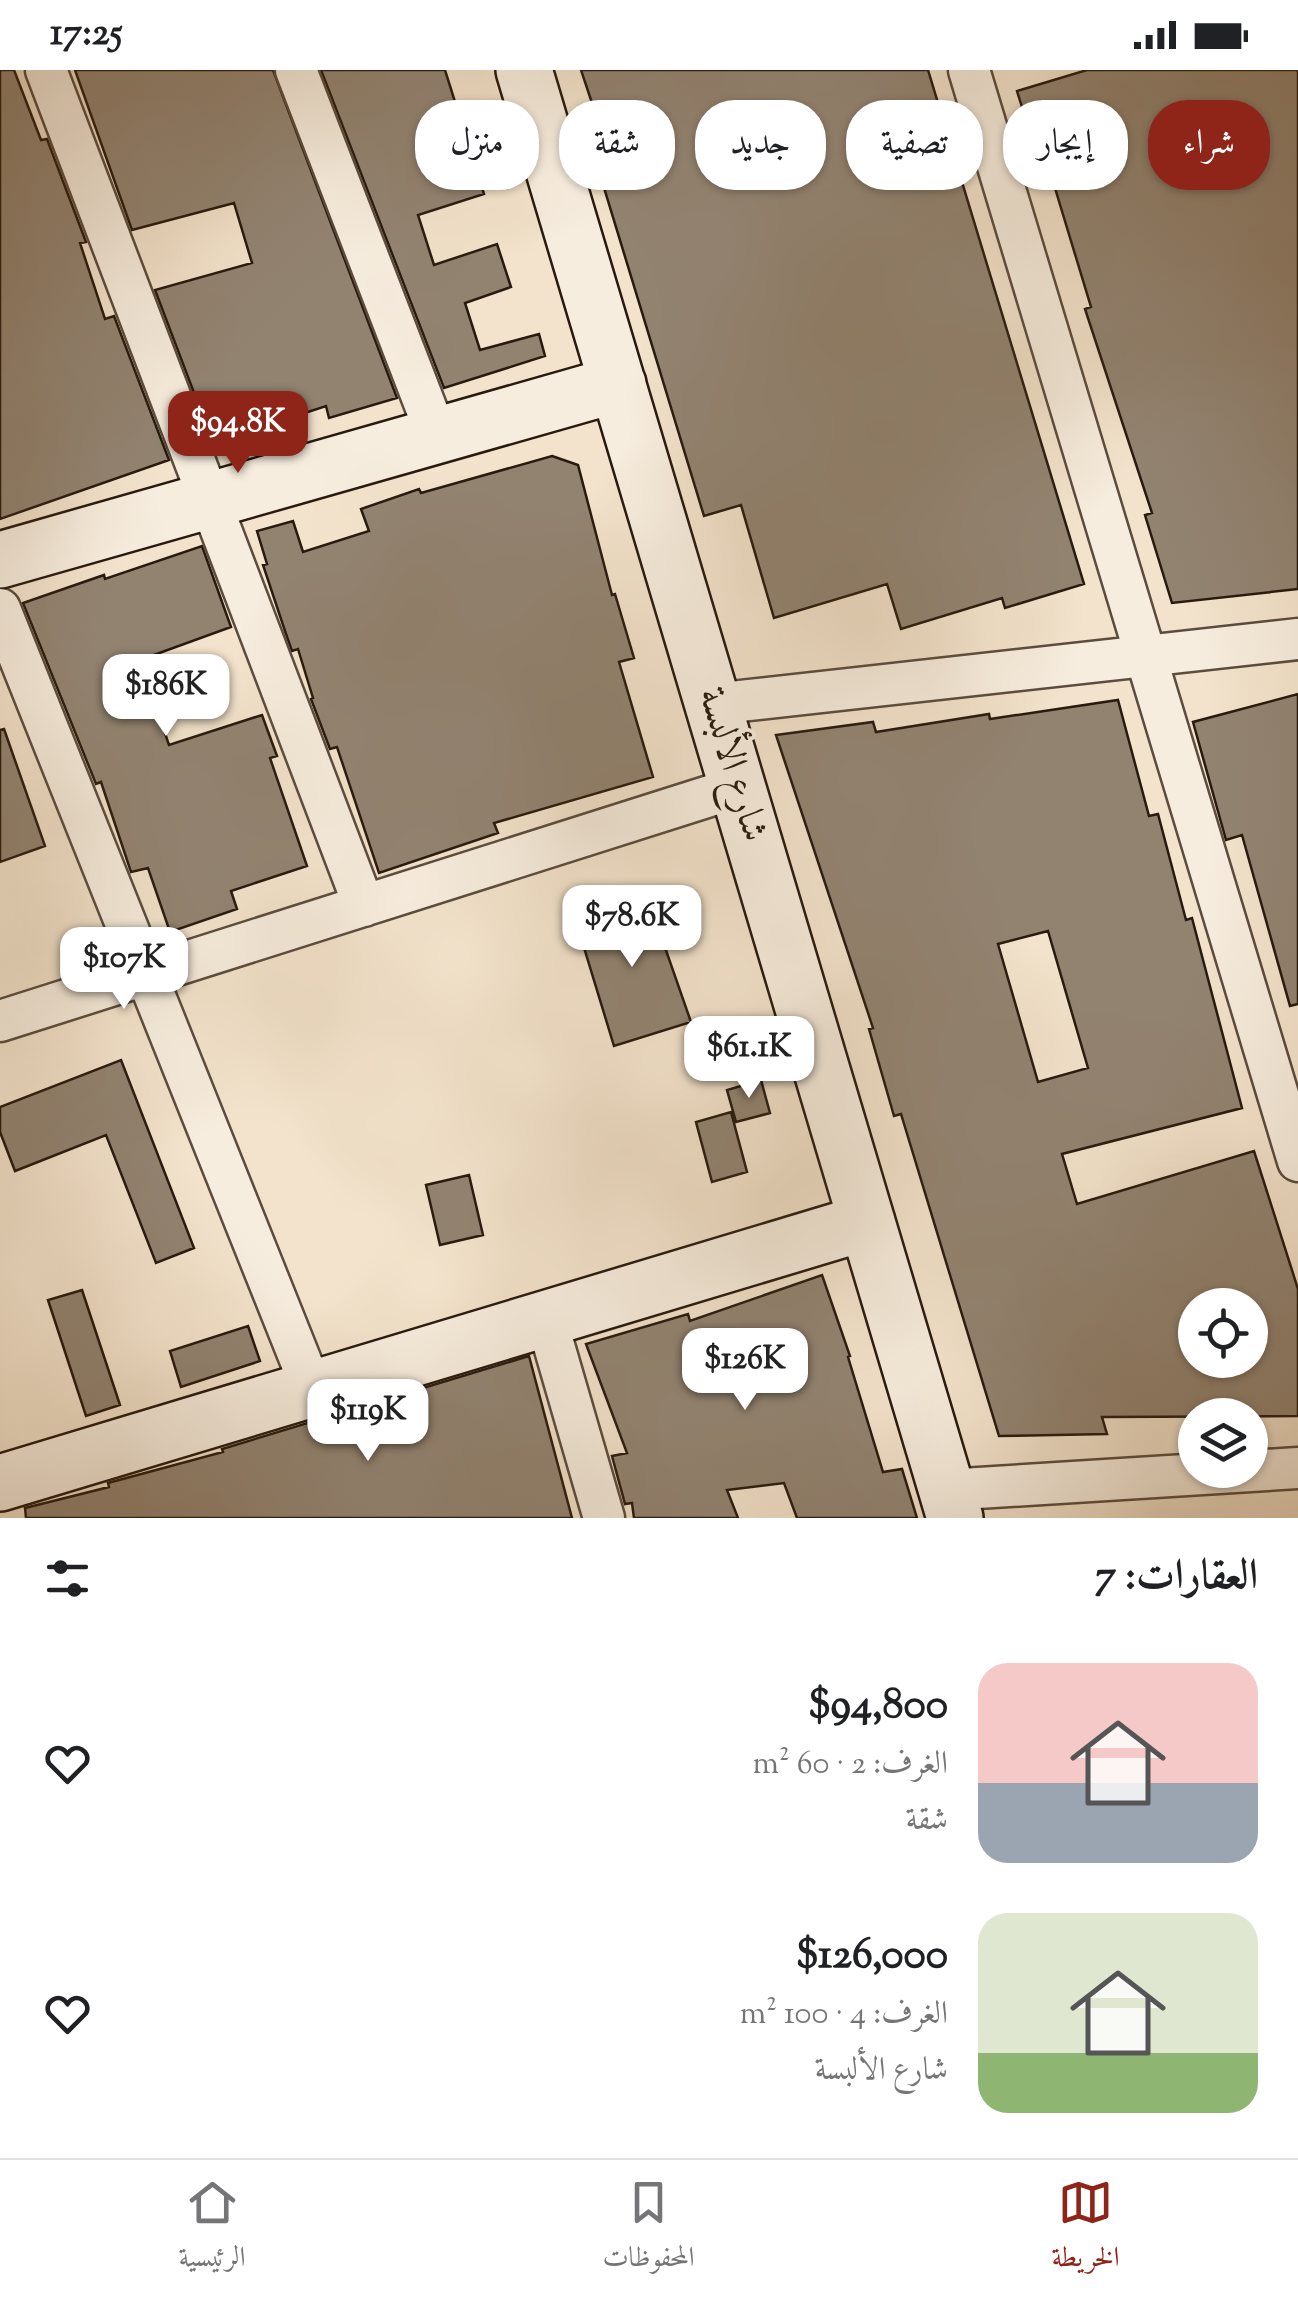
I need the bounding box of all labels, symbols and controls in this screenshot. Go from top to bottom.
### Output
text: 17:25 [50,8,123,62]
chip: منزل [415,100,539,190]
chip: شقة [559,100,675,190]
chip: جديد [695,100,826,190]
chip: تصفية [846,100,983,190]
chip: إيجار [1003,100,1128,190]
chip: شراء [1148,100,1270,190]
pin: $94.8K [157,391,319,476]
text: $94.8K [190,400,286,446]
pin: $186K [96,654,236,739]
text: $186K [124,663,208,709]
street label: شارع الألبسة [682,681,782,849]
pin: $78.6K [551,885,713,970]
text: $78.6K [584,894,680,940]
pin: $107K [54,927,194,1012]
text: $107K [82,936,166,982]
pin: $61.1K [668,1016,830,1101]
text: $61.1K [706,1025,792,1071]
map controls [1178,1288,1268,1488]
button: locate [1178,1288,1268,1378]
pin: $126K [675,1328,815,1413]
text: $126K [704,1337,786,1383]
pin: $119K [298,1379,438,1464]
text: $119K [329,1388,407,1434]
button: layers [1178,1398,1268,1488]
text: العقارات: 7 [1095,1548,1258,1608]
icon: filters [40,1551,95,1606]
text: $94,800 [808,1677,948,1737]
icon: home [1058,1703,1178,1823]
icon: heart [40,1736,95,1791]
text: الغرف: 2 · 60 m² [753,1742,948,1788]
text: شقة [906,1798,948,1844]
text: $126,000 [796,1927,948,1987]
icon: home [1058,1953,1178,2073]
icon: heart [40,1986,95,2041]
text: الغرف: 4 · 100 m² [740,1992,948,2038]
text: شارع الألبسة [814,2048,948,2094]
tab: الرئيسية [178,2175,246,2284]
tab: المحفوظات [602,2175,695,2284]
tab: الخريطة [1051,2175,1120,2284]

